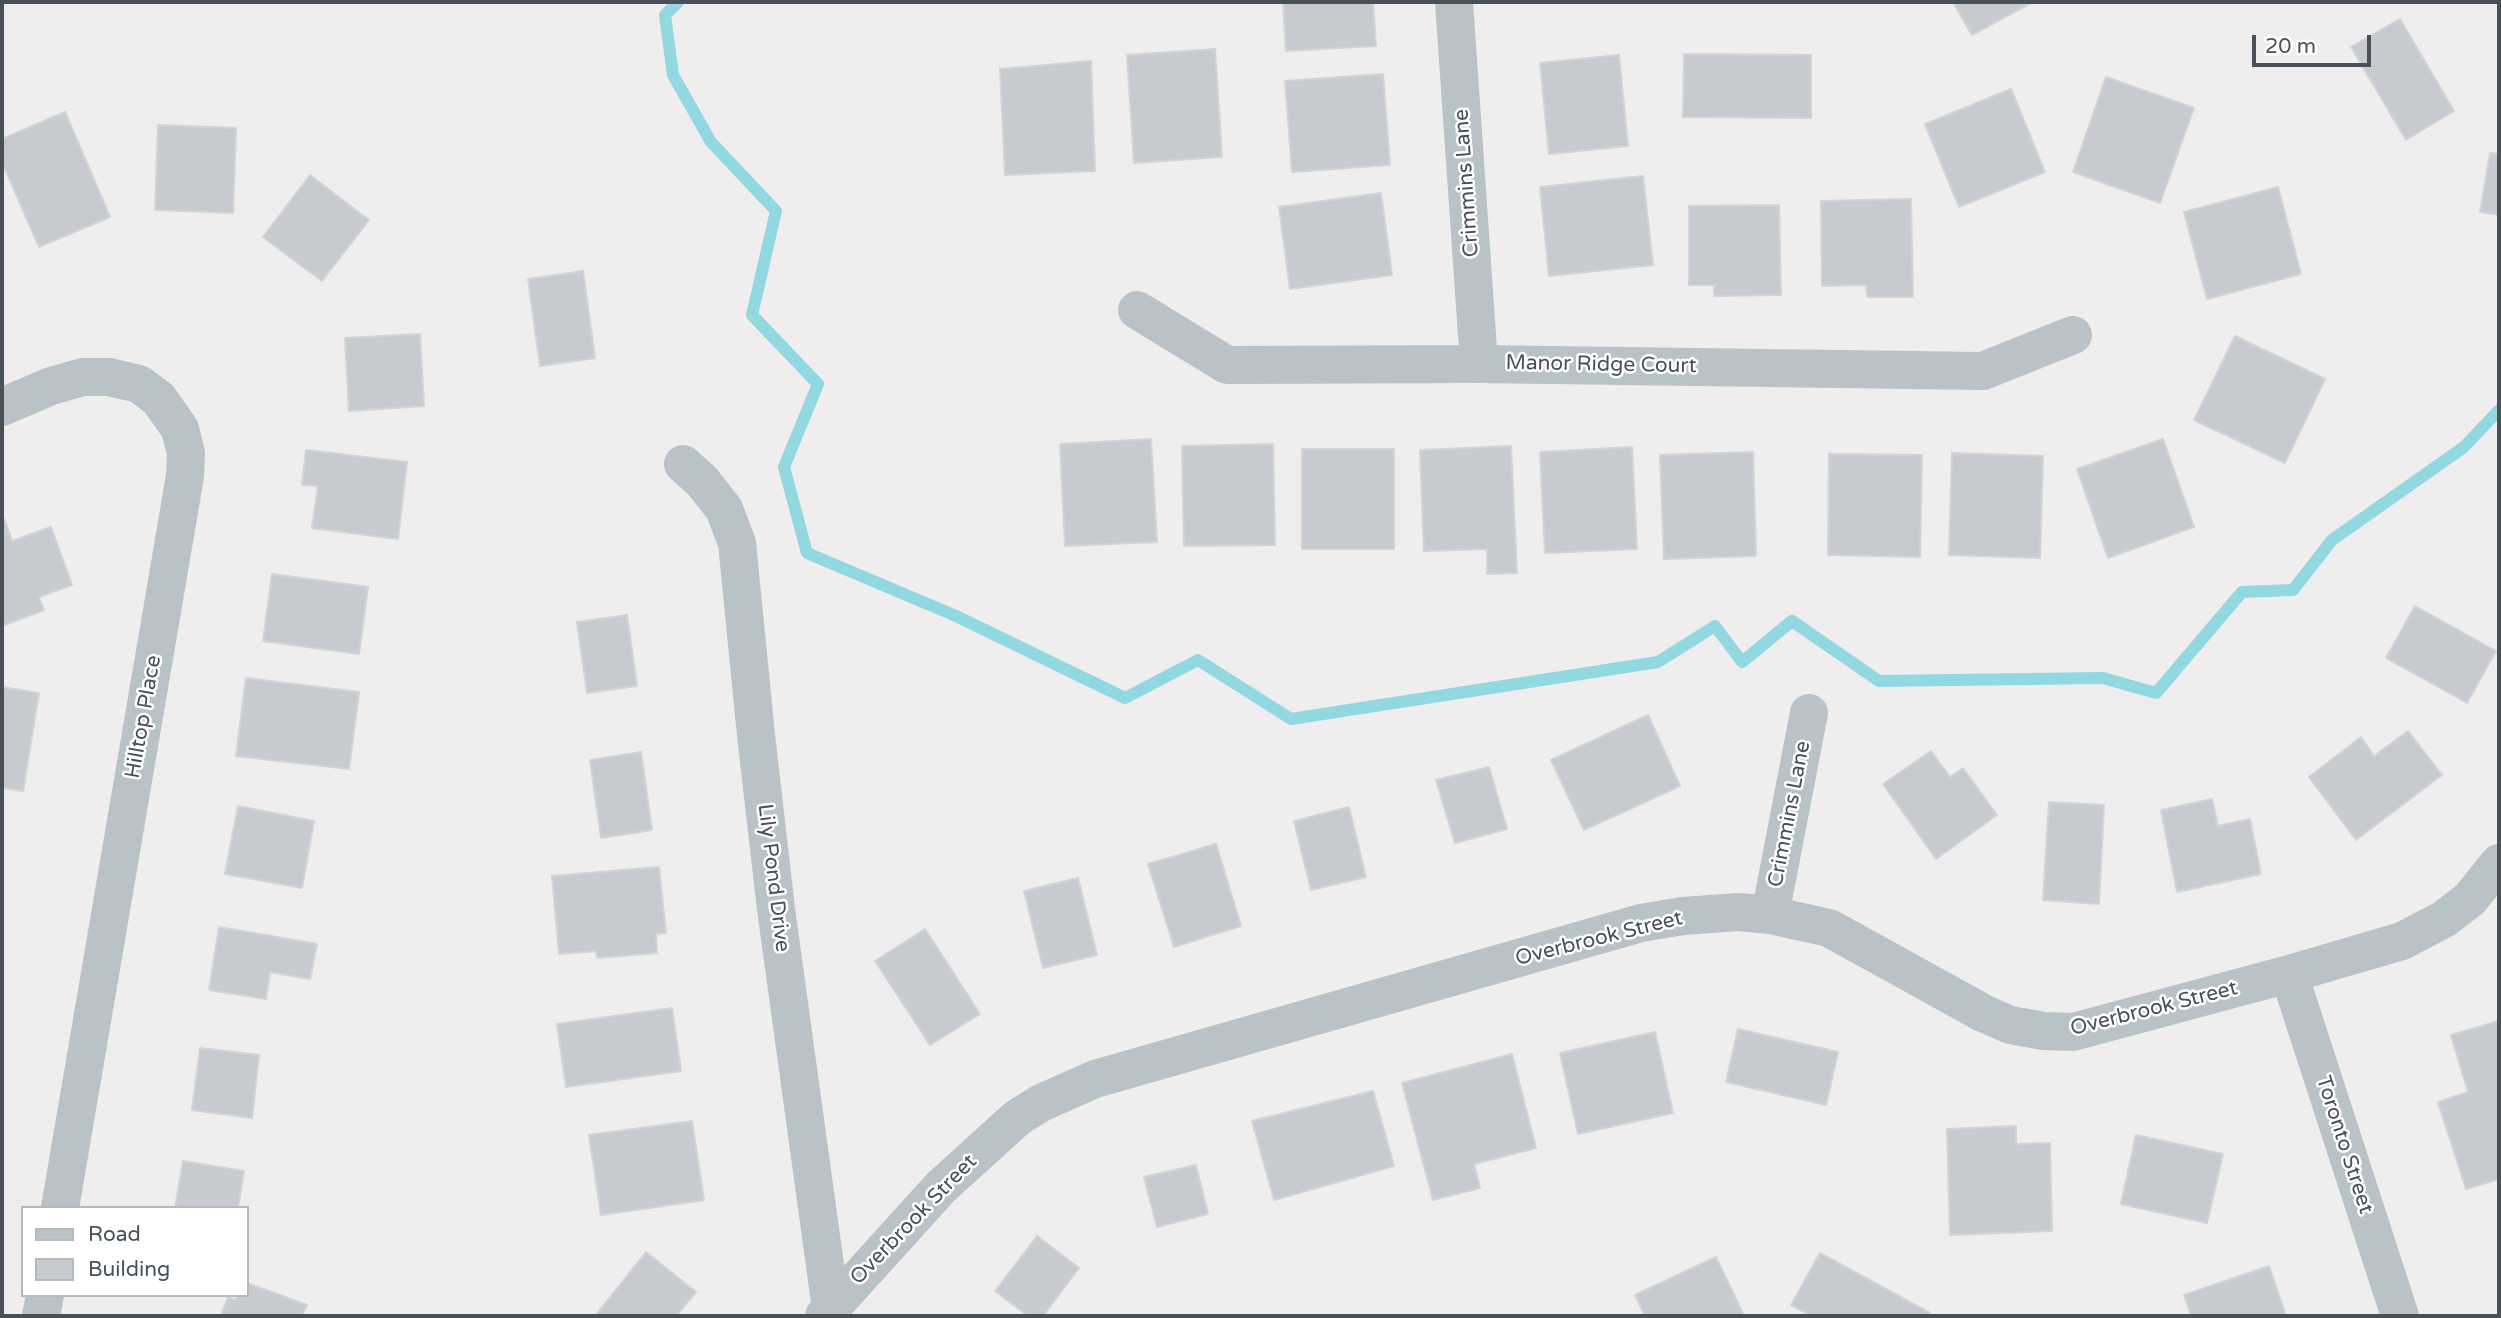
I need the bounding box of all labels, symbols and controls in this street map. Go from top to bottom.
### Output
scale bar [2256,21,2375,65]
text: 20 m [2265,34,2316,59]
street label: Crimmins Lane [1449,108,1485,258]
street label: Manor Ridge Court [1505,351,1697,379]
street label: Hilltop Place [121,653,167,781]
street label: Crimmins Lane [1763,739,1817,889]
street label: Lily Pond Drive [751,802,795,954]
street label: Overbrook Street [1513,906,1685,972]
street label: Overbrook Street [2068,976,2240,1042]
street label: Toronto Street [2310,1073,2378,1217]
street label: Overbrook Street [845,1150,983,1290]
legend [21,1206,248,1297]
text: Road [88,1222,141,1247]
text: Building [88,1257,170,1282]

